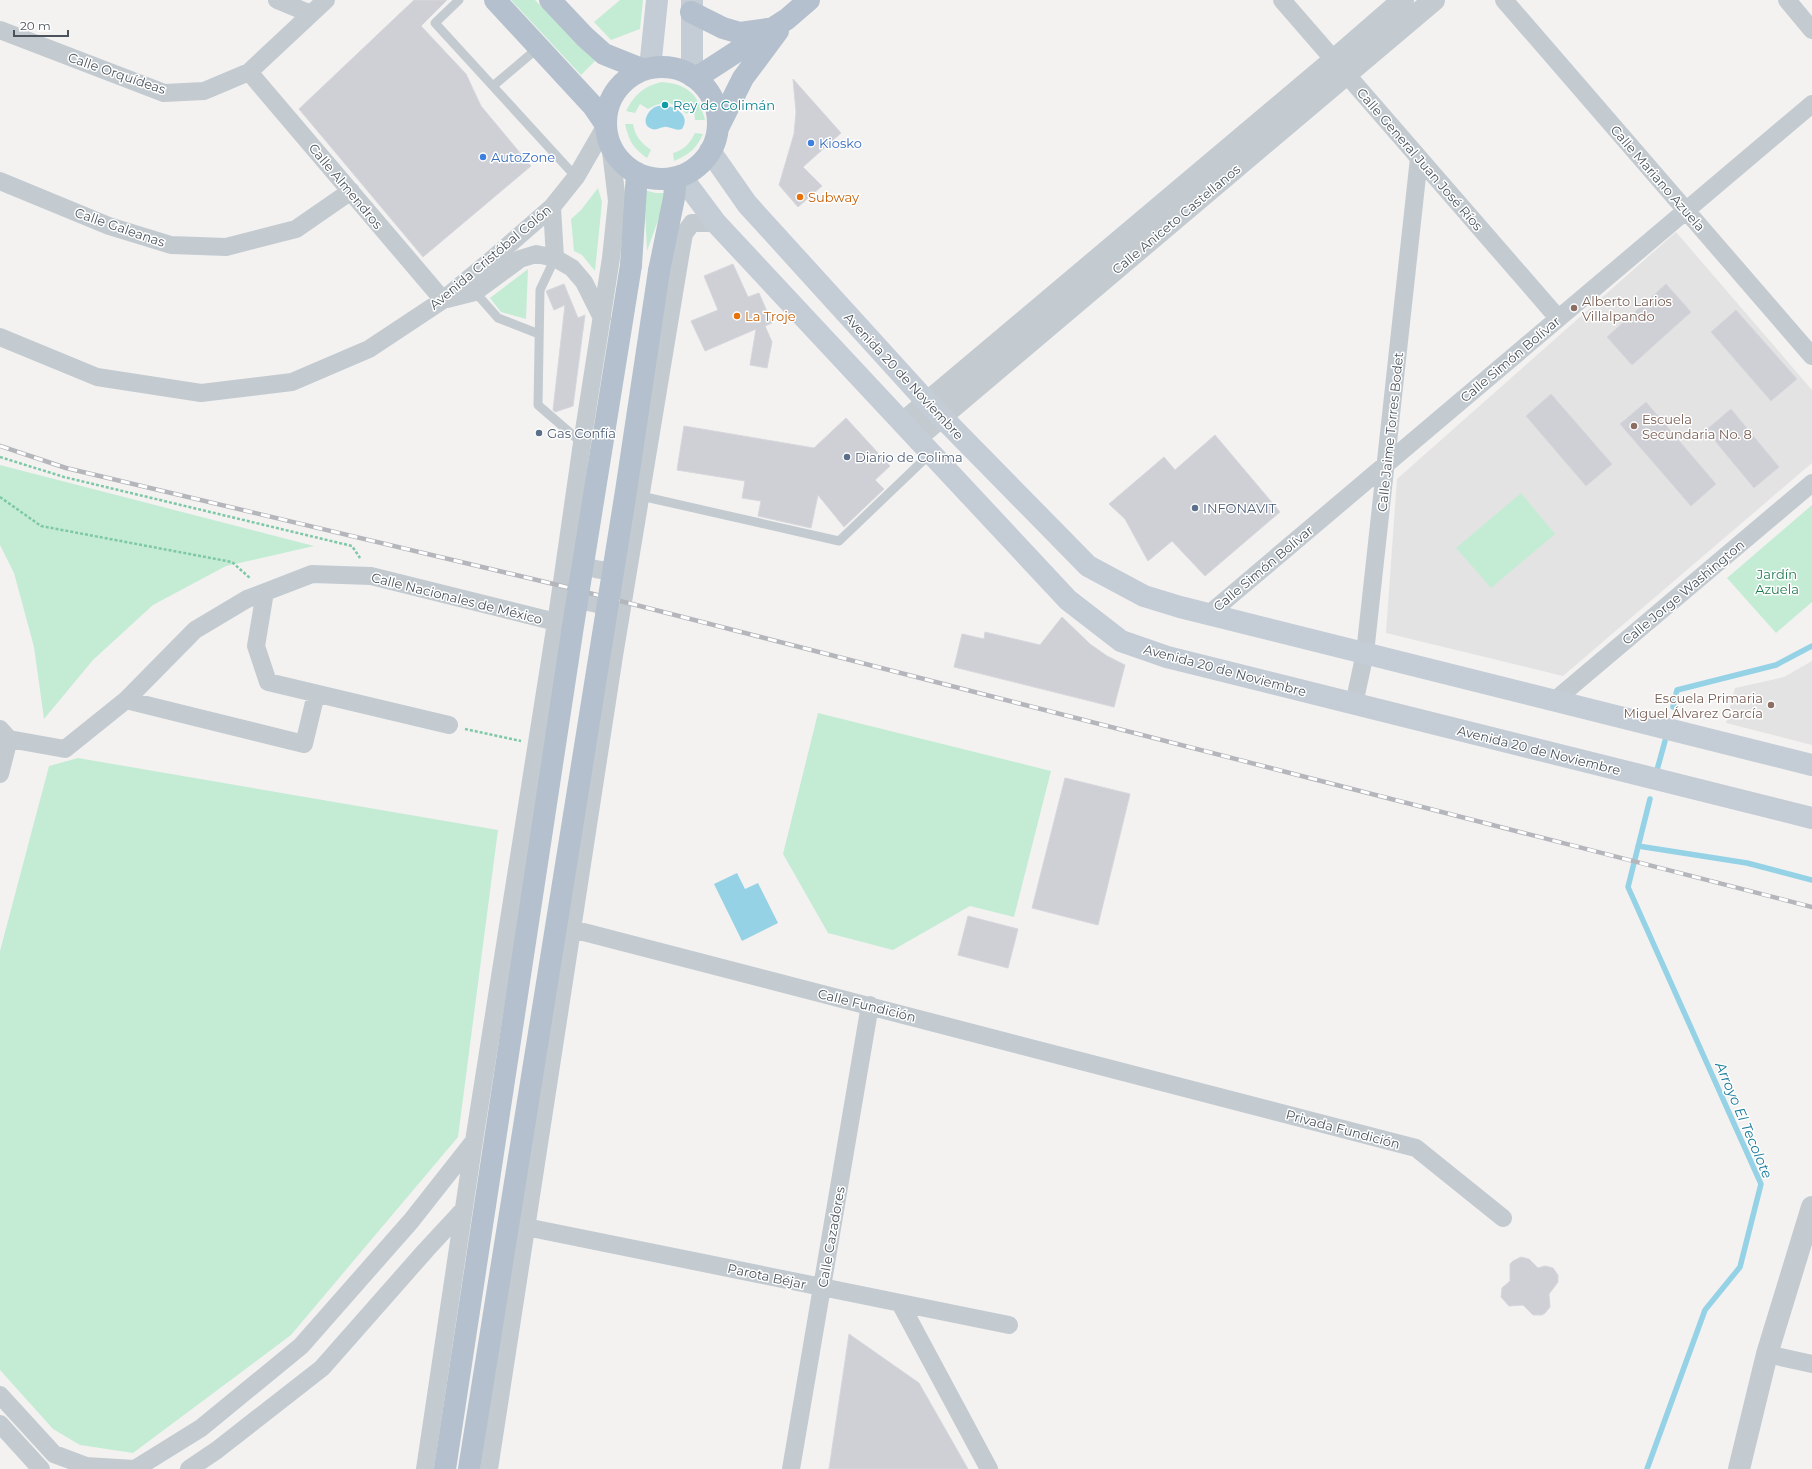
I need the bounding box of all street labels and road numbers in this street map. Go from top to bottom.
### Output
street label: Calle Orquídeas [66,49,168,97]
street label: Calle General Juan José Ríos [1354,84,1486,234]
street label: Calle Mariano Azuela [1608,122,1708,234]
street label: Calle Almendros [306,140,386,232]
street label: Calle Aniceto Castellanos [1109,161,1243,277]
street label: Avenida Cristóbal Colón [426,201,554,313]
street label: Calle Galeanas [73,204,167,250]
street label: Avenida 20 de Noviembre [841,309,967,443]
street label: Calle Simón Bolívar [1457,313,1563,405]
street label: Calle Jaime Torres Bodet [1374,351,1406,513]
street label: Calle Simón Bolívar [1210,522,1316,614]
street label: Calle Jorge Washington [1619,536,1747,648]
street label: Calle Nacionales de México [370,569,544,627]
street label: Avenida 20 de Noviembre [1142,641,1308,699]
street label: Avenida 20 de Noviembre [1456,722,1622,778]
street label: Calle Fundición [816,985,918,1025]
street label: Privada Fundición [1284,1106,1402,1152]
street label: Calle Cazadores [814,1185,848,1289]
street label: Parota Béjar [726,1260,808,1292]

